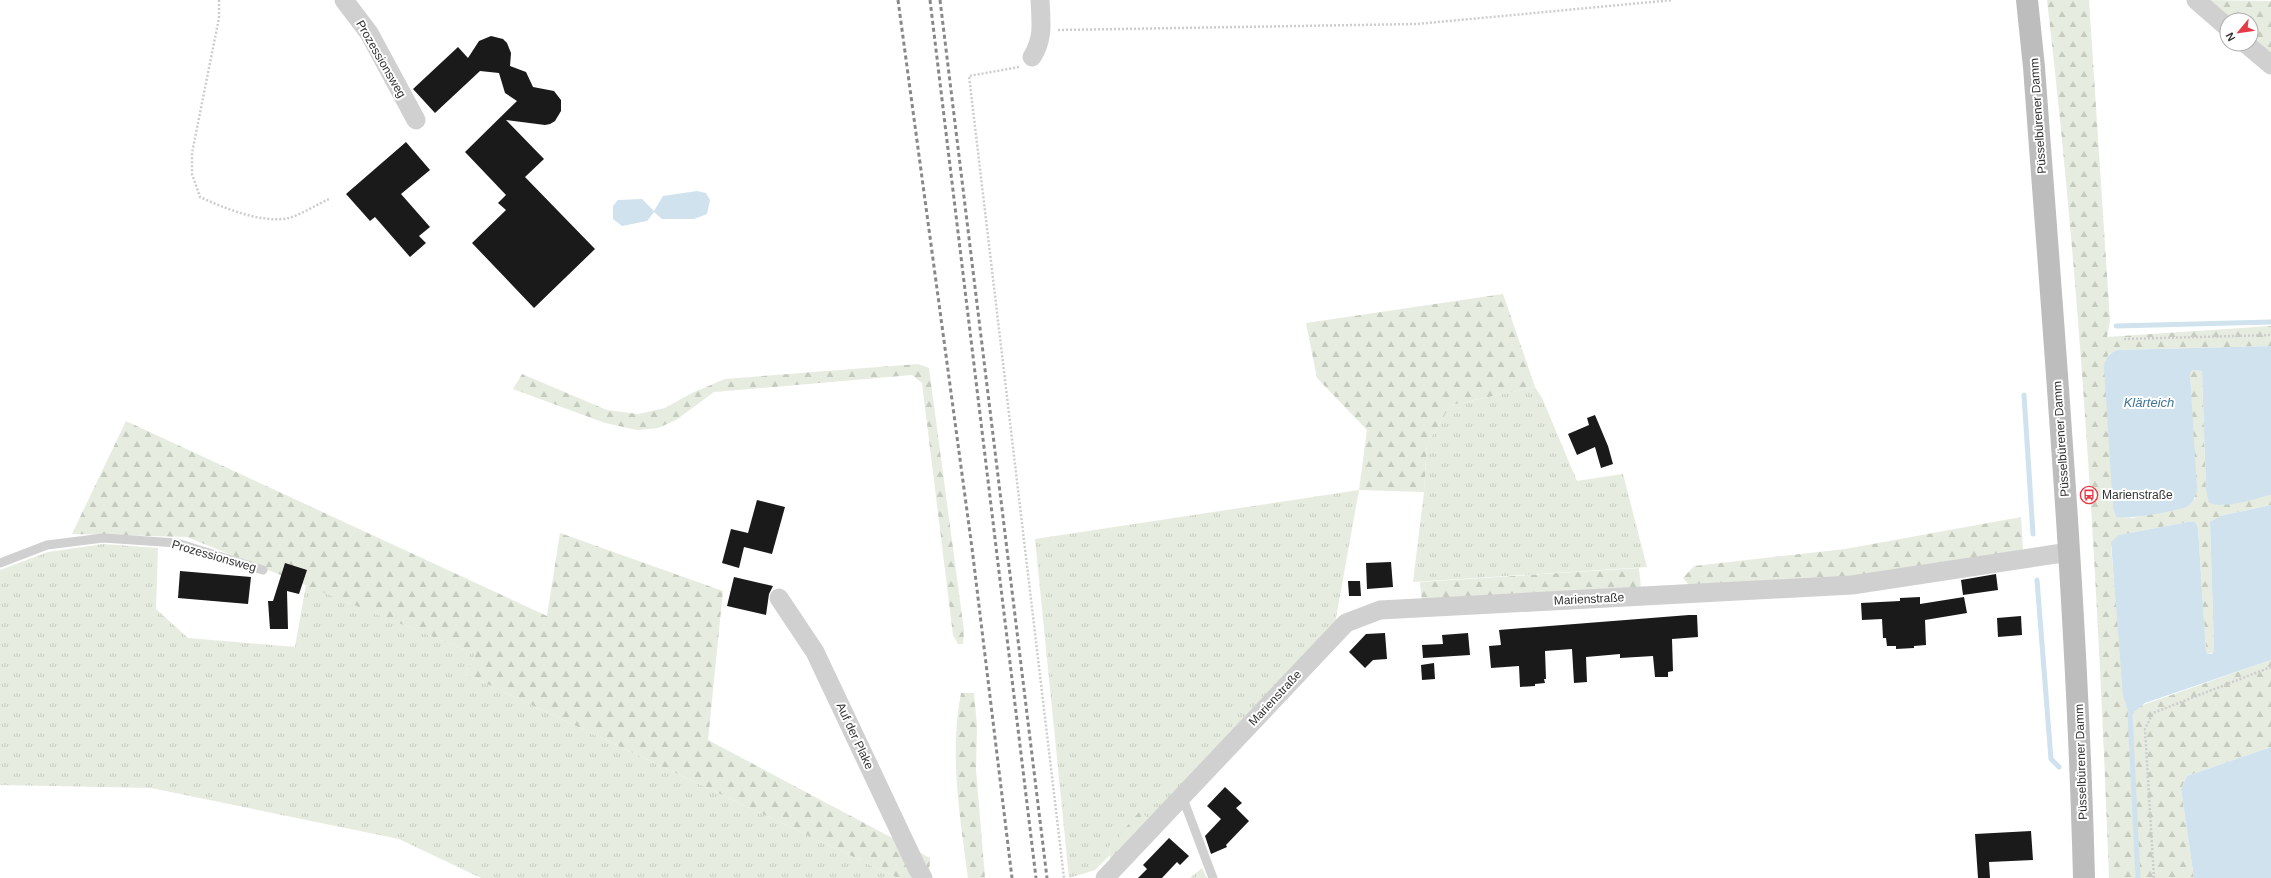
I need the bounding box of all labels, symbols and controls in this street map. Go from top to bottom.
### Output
north arrow [2219,12,2259,52]
street label: Prozessionsweg [353,18,409,100]
text: N [2223,30,2237,43]
street label: Püsselbürener Damm [2027,58,2049,174]
street label: Püsselbürener Damm [2050,381,2072,497]
water label: Klärteich [2124,395,2174,410]
bus stop icon: Marienstraße [2079,485,2099,505]
place label: Marienstraße [2102,488,2173,502]
street label: Prozessionsweg [170,537,258,575]
street label: Marienstraße [1553,590,1625,608]
street label: Marienstraße [1246,667,1304,729]
street label: Auf der Plake [833,700,877,772]
street label: Püsselbürener Damm [2072,704,2090,820]

